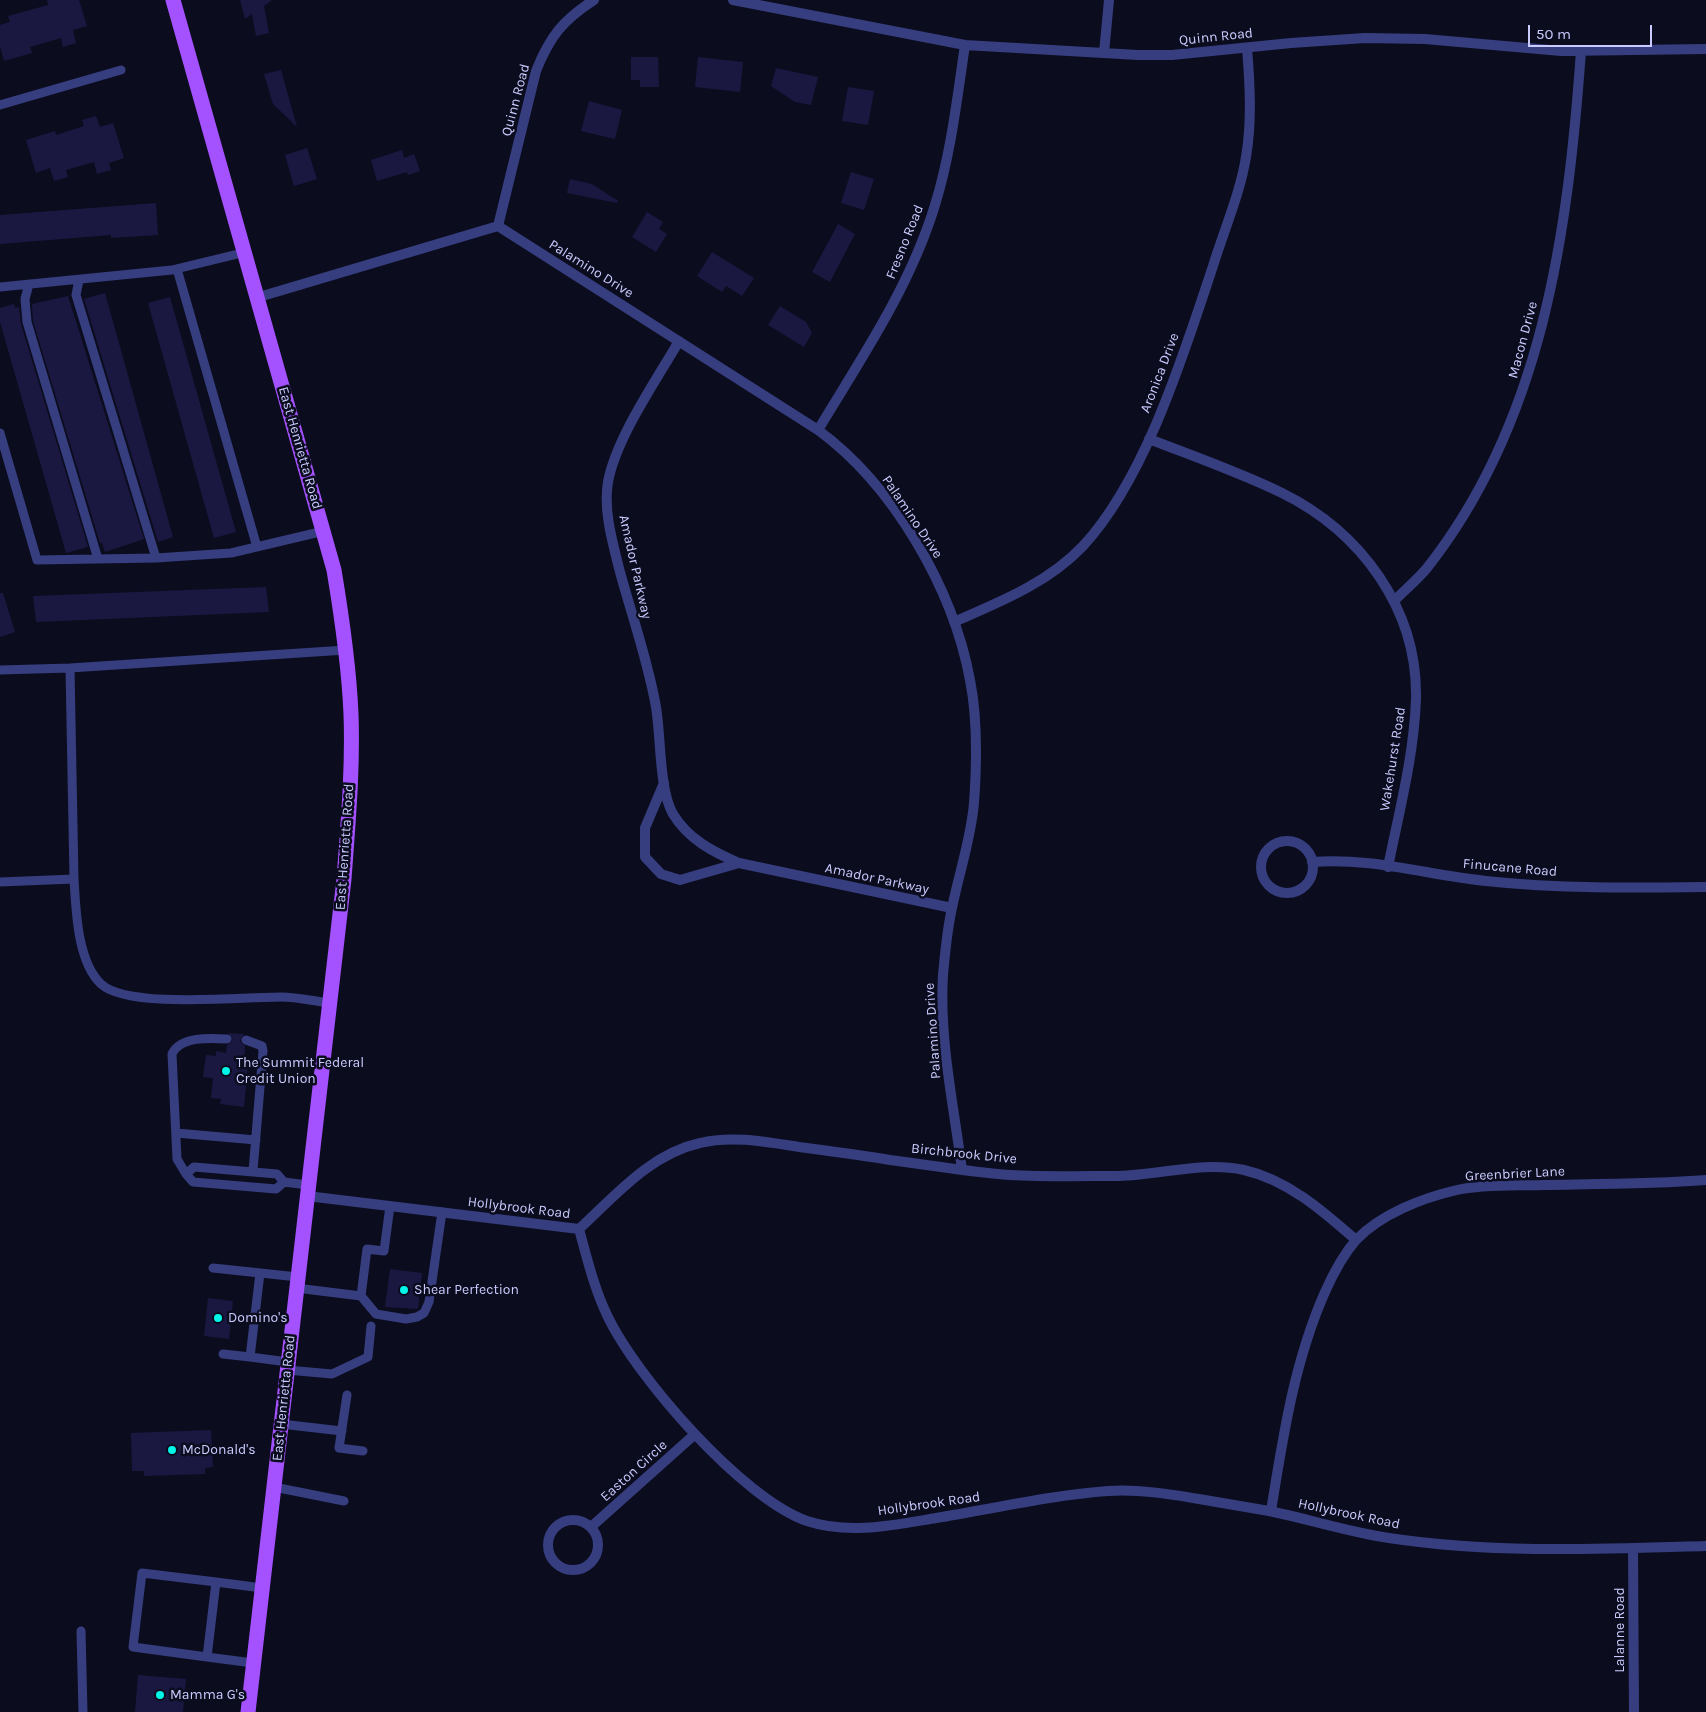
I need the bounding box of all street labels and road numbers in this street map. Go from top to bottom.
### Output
street label: Quinn Road [1178,25,1254,49]
street label: Quinn Road [498,62,534,138]
street label: Fresno Road [882,202,928,282]
street label: Palamino Drive [546,236,636,302]
street label: Macon Drive [1505,300,1541,380]
street label: Aronica Drive [1137,331,1183,415]
street label: East Henrietta Road [274,385,326,511]
street label: Palamino Drive [878,472,946,562]
street label: Amador Parkway [615,513,655,621]
street label: Wakehurst Road [1376,706,1410,812]
street label: East Henrietta Road [332,783,358,911]
street label: Finucane Road [1462,856,1558,880]
street label: Amador Parkway [823,860,931,898]
street label: Palamino Drive [921,982,945,1080]
street label: Birchbrook Drive [910,1140,1018,1168]
street label: Greenbrier Lane [1465,1163,1565,1185]
street label: Hollybrook Road [467,1193,571,1223]
street label: East Henrietta Road [269,1334,299,1462]
street label: Easton Circle [597,1437,671,1505]
street label: Hollybrook Road [877,1488,981,1520]
street label: Hollybrook Road [1297,1495,1401,1533]
street label: Lalanne Road [1612,1587,1628,1673]

